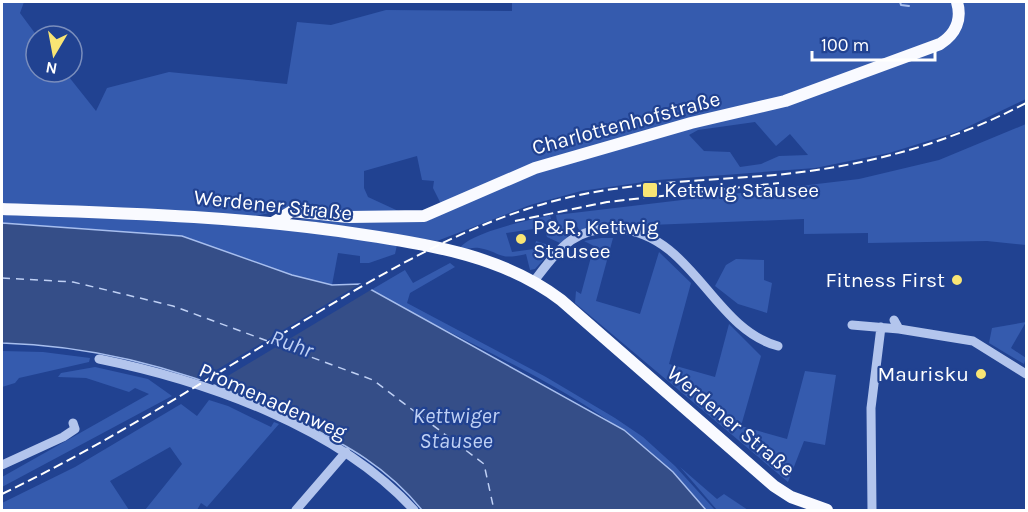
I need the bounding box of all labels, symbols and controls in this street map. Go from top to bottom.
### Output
north arrow [24,24,84,84]
scale bar [812,24,935,62]
text: 100 m [821,34,869,56]
text: N [44,58,59,79]
street label: Charlottenhofstraße [529,86,723,160]
place label: Kettwig Stausee [664,178,819,202]
marker: Kettwig Stausee [641,181,659,199]
street label: Werdener Straße [193,185,353,225]
place label: P&R, Kettwig Stausee [533,215,659,263]
marker: P&R, Kettwig Stausee [514,232,528,246]
place label: Fitness First [826,268,945,292]
marker: Fitness First [950,273,964,287]
water label: Ruhr [267,324,318,364]
street label: Promenadenweg [195,358,351,444]
street label: Werdener Straße [662,361,800,481]
place label: Maurisku [878,362,969,386]
marker: Maurisku [974,367,988,381]
water label: Kettwiger Stausee [413,403,501,454]

